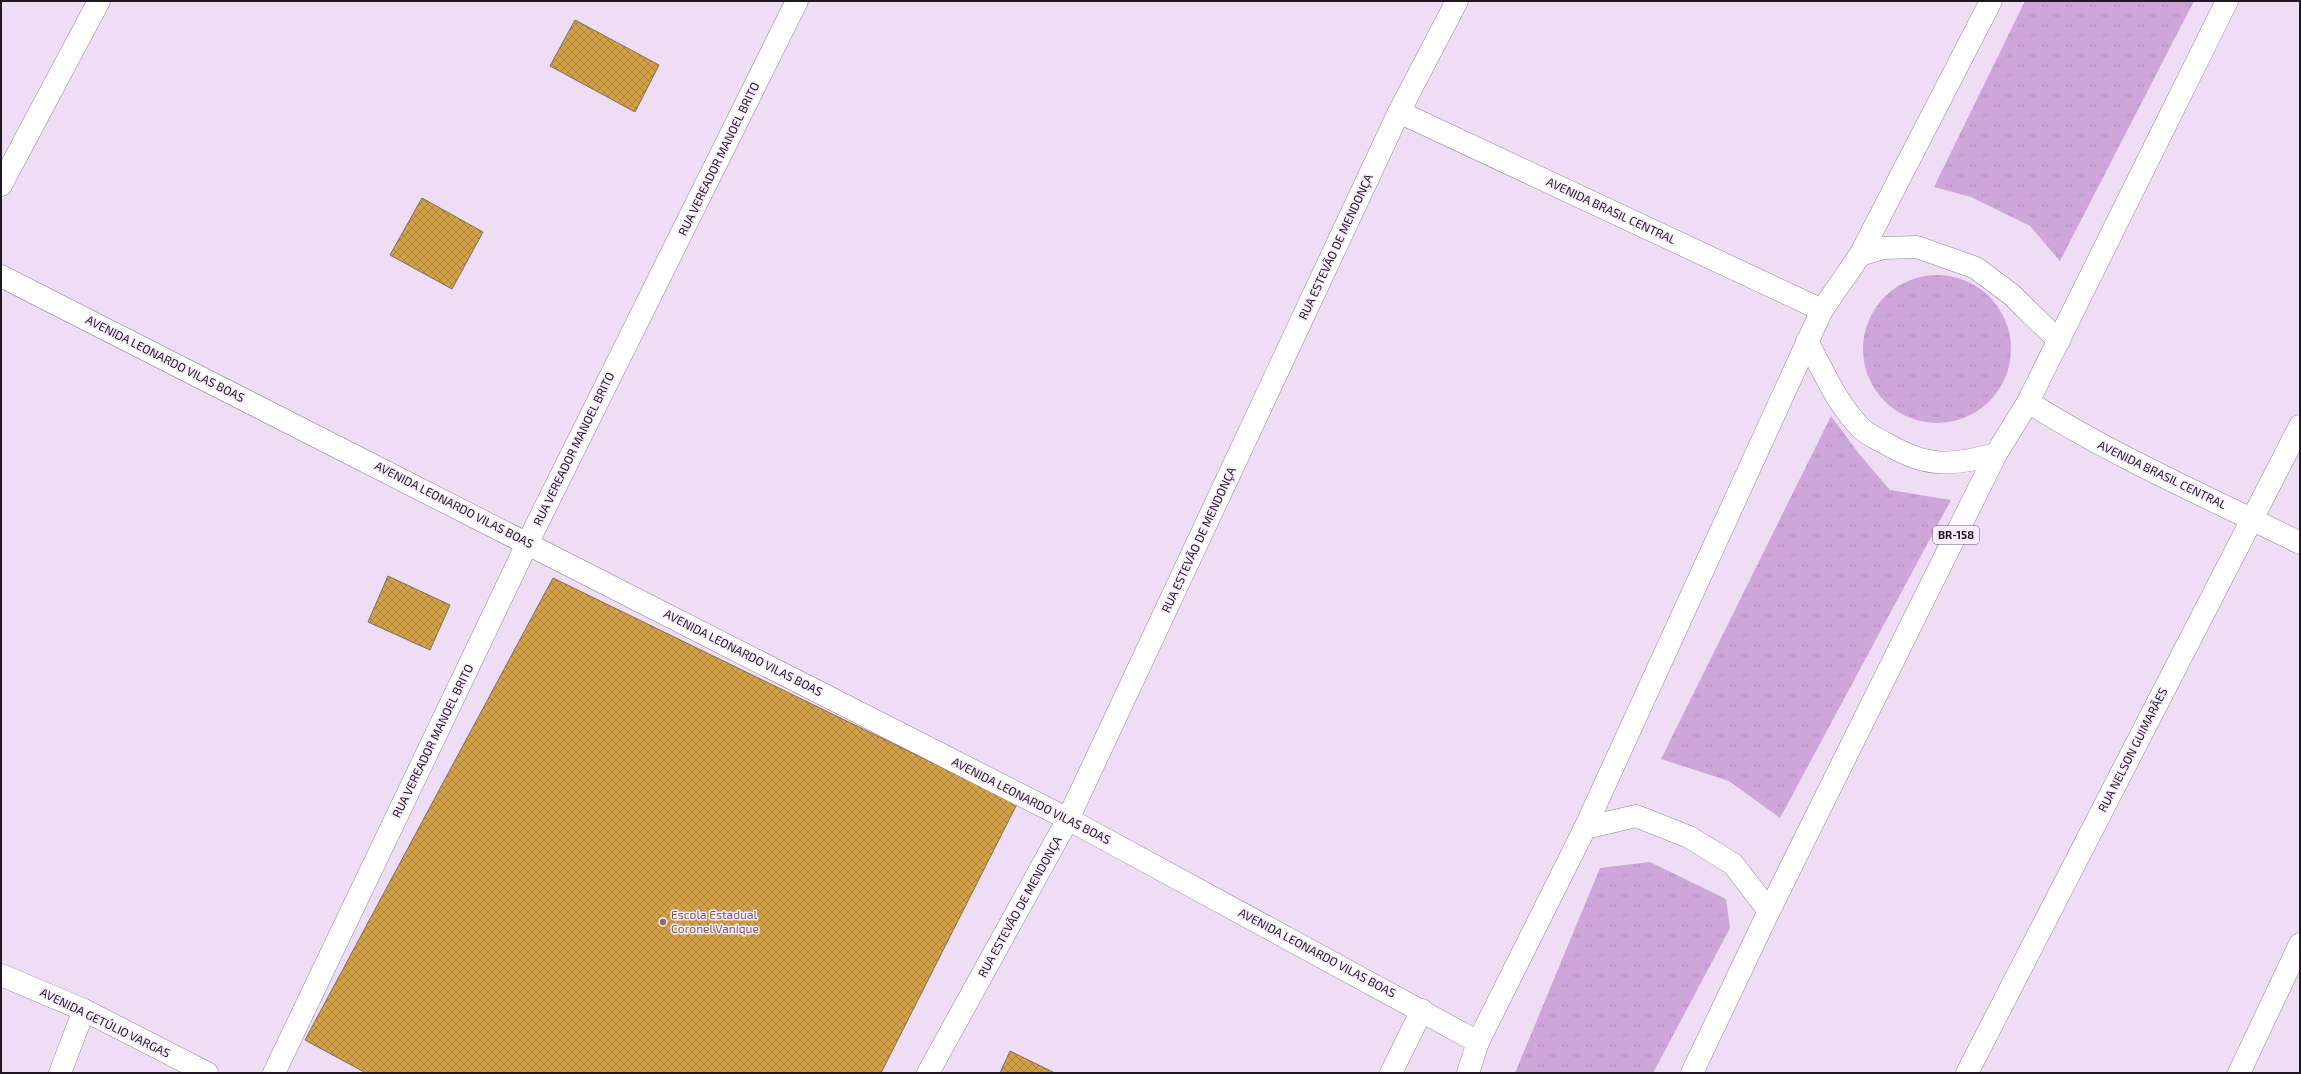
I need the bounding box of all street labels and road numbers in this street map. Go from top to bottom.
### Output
street label: RUA VEREADOR MANOEL BRITO [675,79,761,238]
street label: RUA ESTEVÃO DE MENDONÇA [1295,171,1376,322]
street label: AVENIDA BRASIL CENTRAL [1544,174,1678,246]
street label: AVENIDA LEONARDO VILAS BOAS [84,312,247,404]
street label: RUA VEREADOR MANOEL BRITO [530,369,616,528]
street label: AVENIDA BRASIL CENTRAL [2096,437,2229,511]
street label: AVENIDA LEONARDO VILAS BOAS [373,458,536,550]
street label: RUA ESTEVÃO DE MENDONÇA [1158,464,1239,615]
road number: BR-158 [1933,526,1979,544]
street label: AVENIDA LEONARDO VILAS BOAS [662,606,825,698]
street label: RUA VEREADOR MANOEL BRITO [389,661,475,820]
street label: RUA NELSON GUIMARÃES [2095,685,2170,814]
street label: AVENIDA LEONARDO VILAS BOAS [950,754,1113,846]
street label: RUA ESTEVÃO DE MENDONÇA [974,833,1065,980]
street label: AVENIDA LEONARDO VILAS BOAS [1236,905,1399,1000]
street label: AVENIDA GETÚLIO VARGAS [38,984,173,1060]

